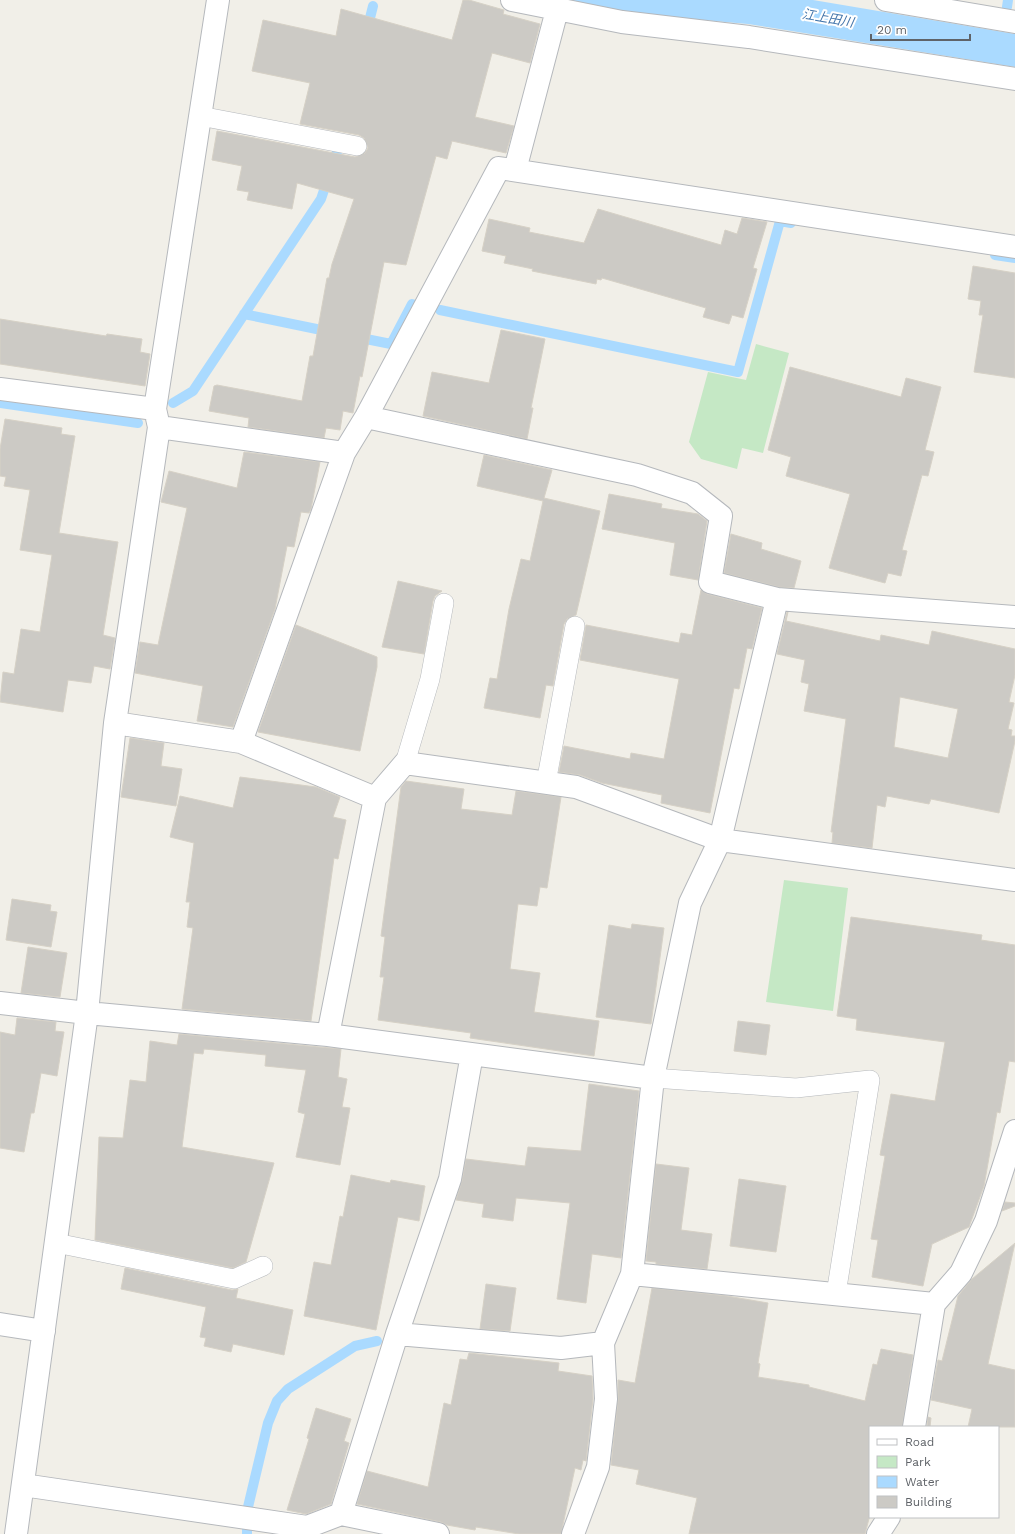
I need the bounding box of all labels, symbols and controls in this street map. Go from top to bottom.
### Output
water label: 江上田川 [801,6,857,30]
scale bar [871,16,970,42]
text: 20 m [877,23,907,37]
legend [869,1426,999,1518]
text: Road [905,1435,934,1449]
text: Park [905,1455,931,1469]
text: Water [905,1475,940,1489]
text: Building [905,1495,952,1509]

